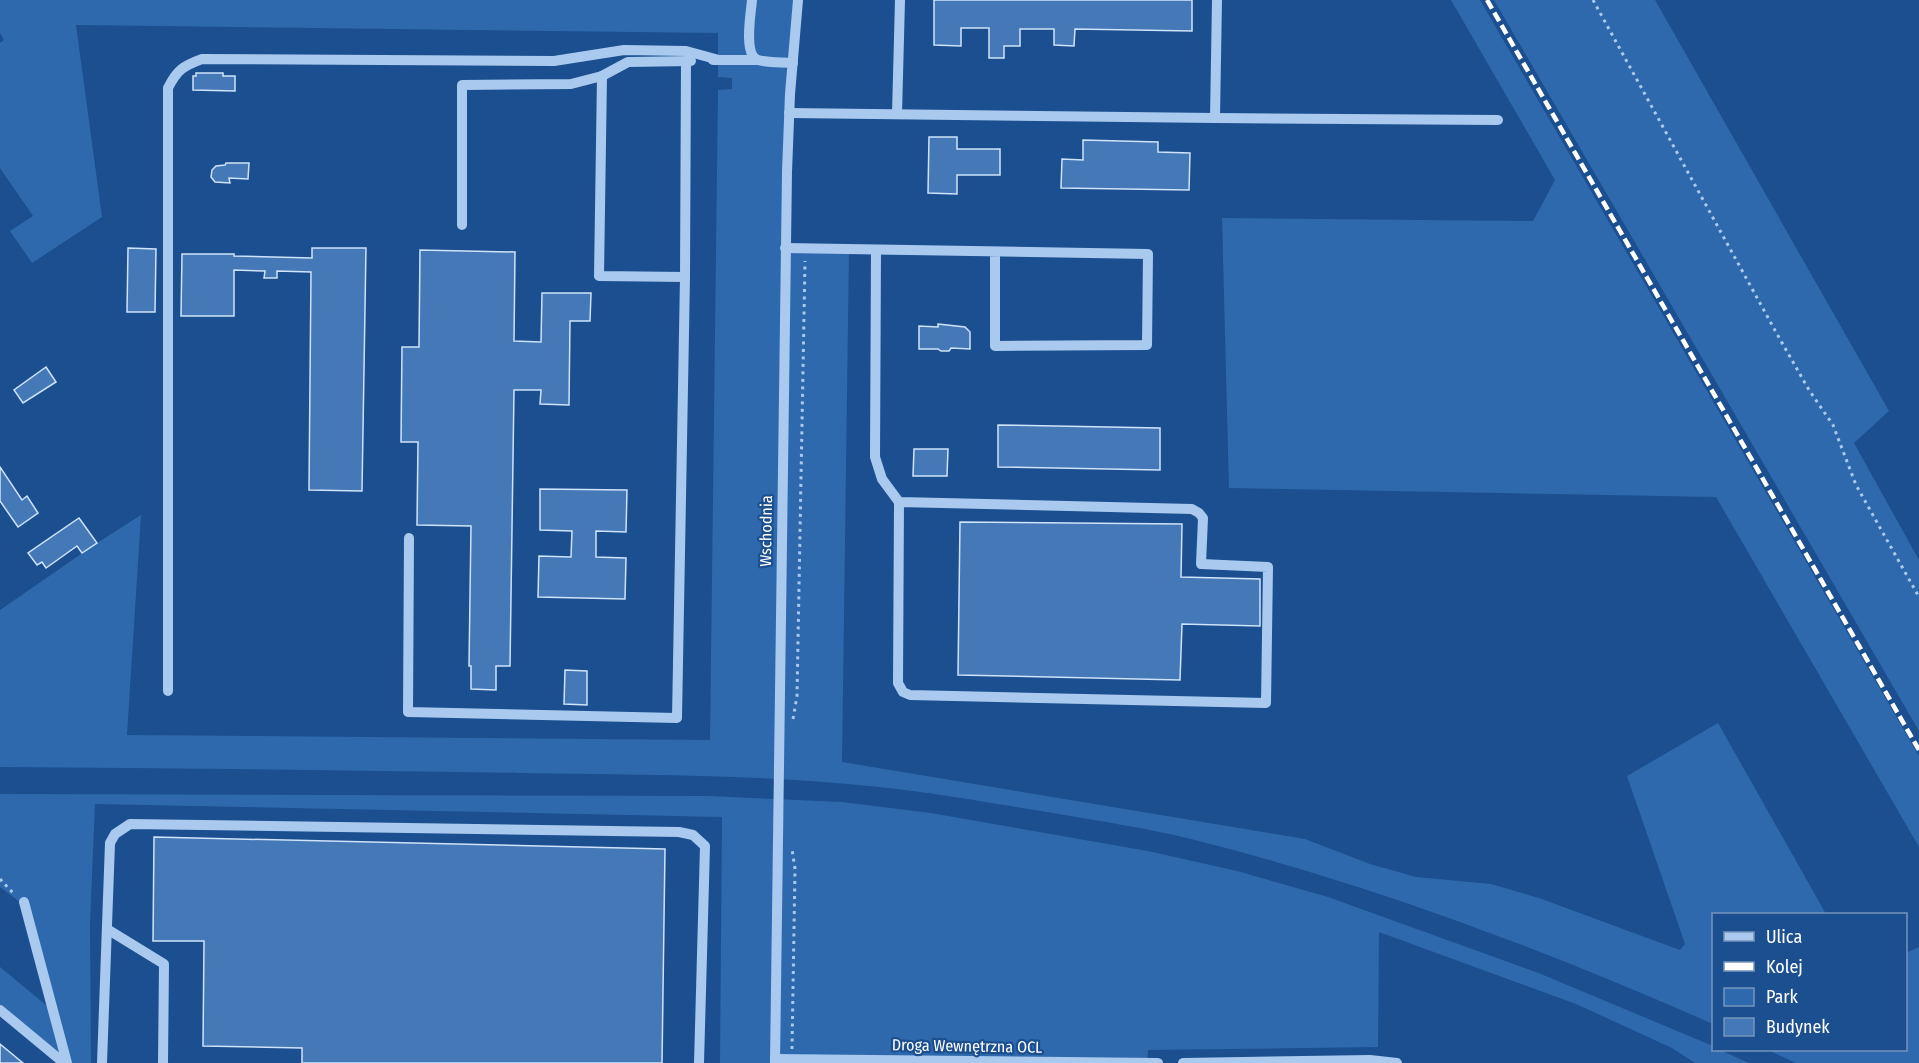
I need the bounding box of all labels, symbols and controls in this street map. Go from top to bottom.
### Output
street label: Wschodnia [756,495,776,567]
legend [1712,913,1907,1051]
text: Ulica [1766,926,1802,948]
text: Kolej [1766,956,1803,978]
text: Park [1766,986,1799,1008]
text: Budynek [1766,1016,1830,1038]
street label: Droga Wewnętrzna OCL [892,1035,1042,1057]

